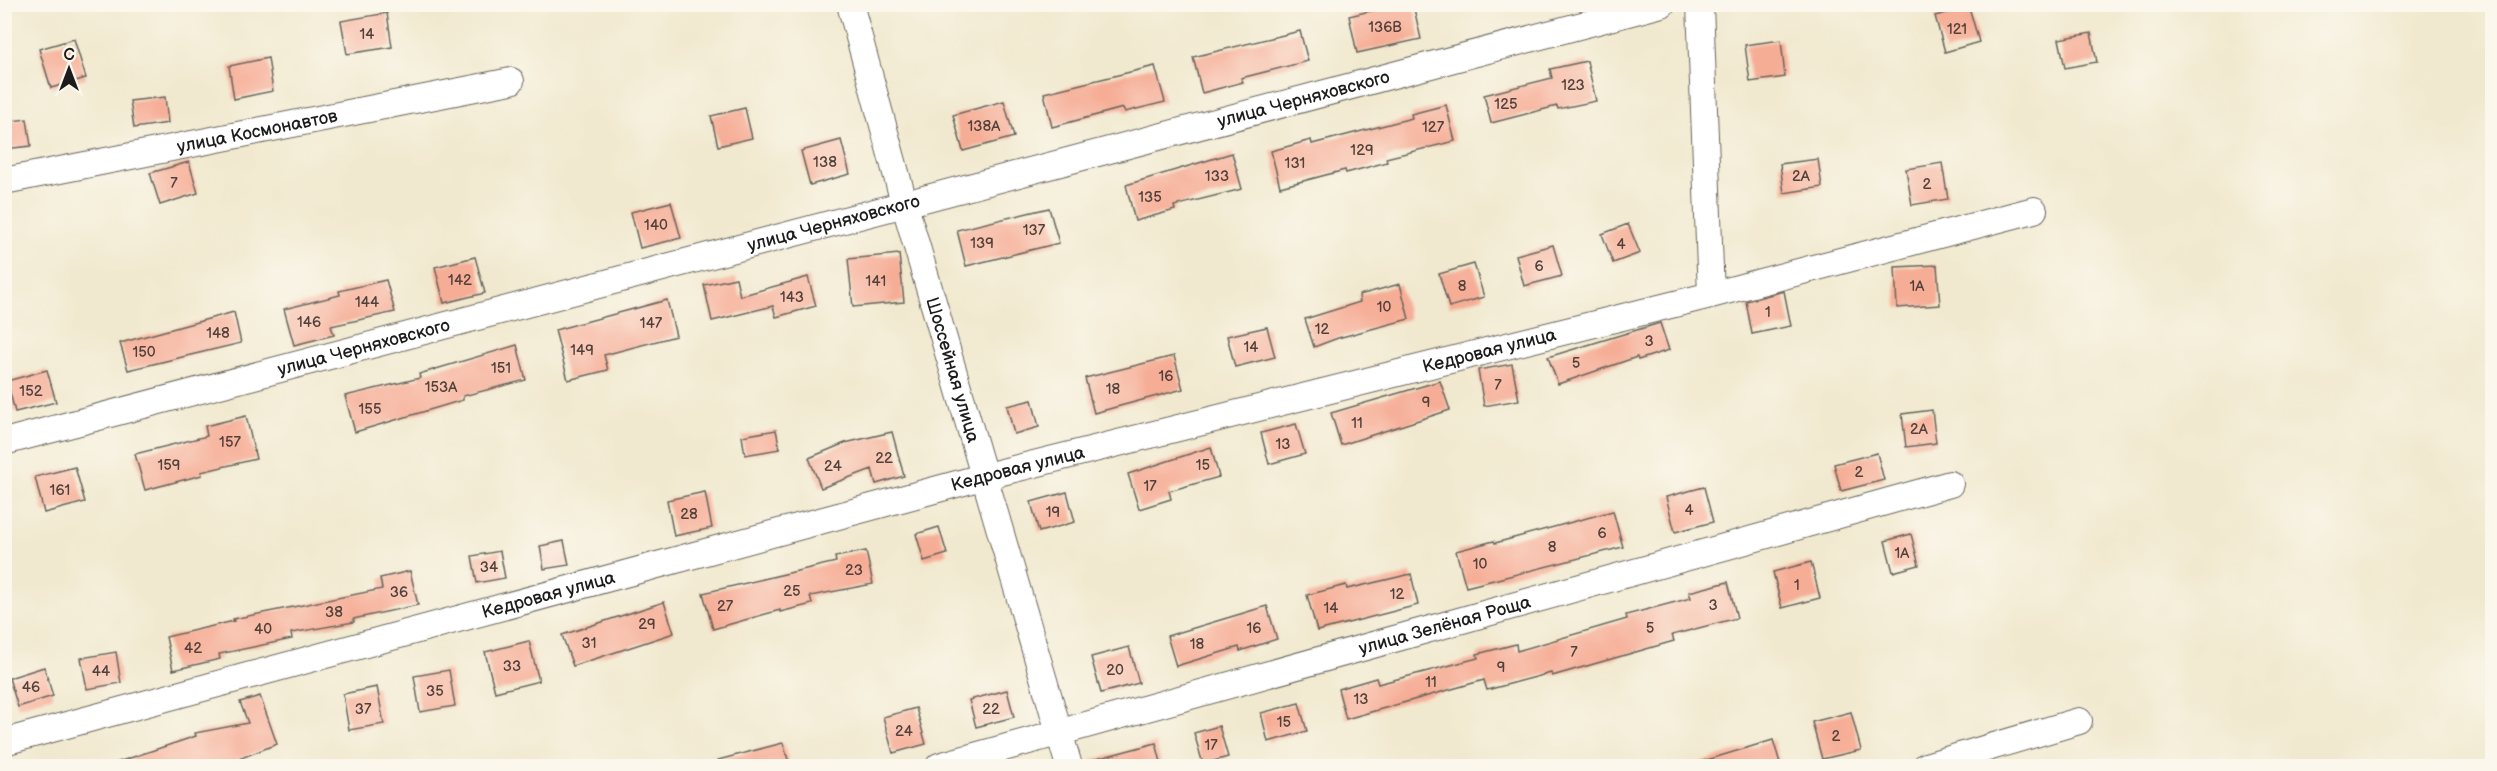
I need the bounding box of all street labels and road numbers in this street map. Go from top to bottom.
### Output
street label: улица Черняховского [1215,66,1392,132]
street label: улица Космонавтов [175,105,340,157]
street label: улица Черняховского [745,190,922,256]
street label: Шоссейная улица [922,295,984,445]
street label: улица Черняховского [275,314,452,380]
street label: Кедровая улица [1420,324,1558,377]
street label: Кедровая улица [949,441,1087,496]
street label: Кедровая улица [480,566,618,623]
street label: улица Зелёная Роща [1356,591,1533,659]

